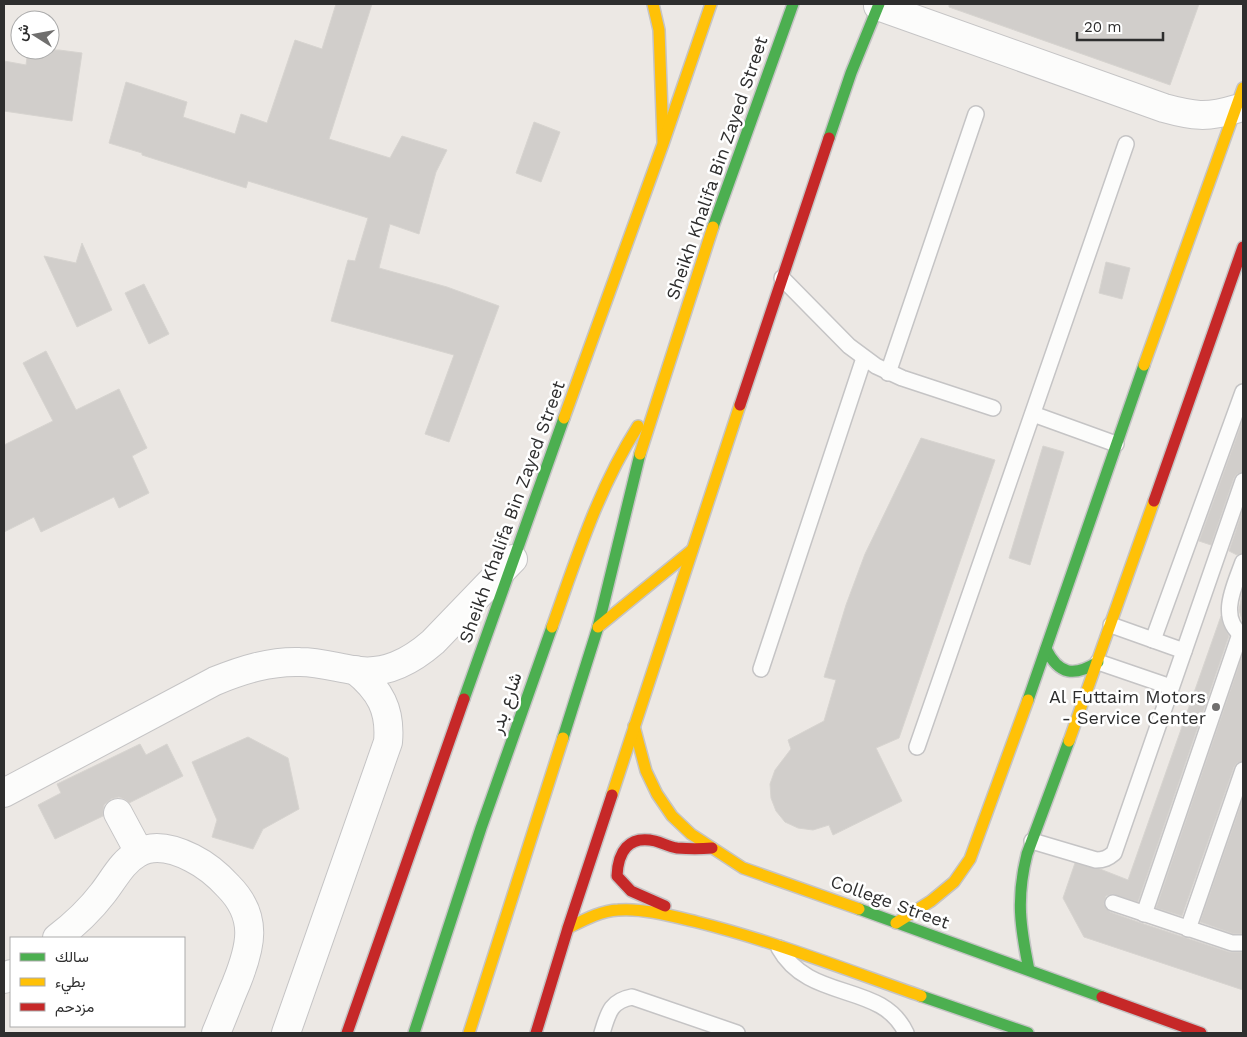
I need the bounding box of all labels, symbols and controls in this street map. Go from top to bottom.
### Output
north arrow [10,10,60,60]
scale bar [1077,10,1163,42]
text: 20 m [1084,18,1122,36]
text: ش [13,23,33,42]
street label: Sheikh Khalifa Bin Zayed Street [661,33,772,302]
street label: Sheikh Khalifa Bin Zayed Street [454,378,569,646]
street label: شارع بدر [485,669,528,738]
place label: Al Futtaim Motors - Service Center [1049,686,1206,728]
marker: Al Futtaim Motors - Service Center [1210,701,1222,713]
street label: College Street [828,870,953,933]
legend [10,937,185,1027]
text: سالك [55,948,89,966]
text: بطيء [55,973,85,995]
text: مزدحم [55,998,94,1017]

